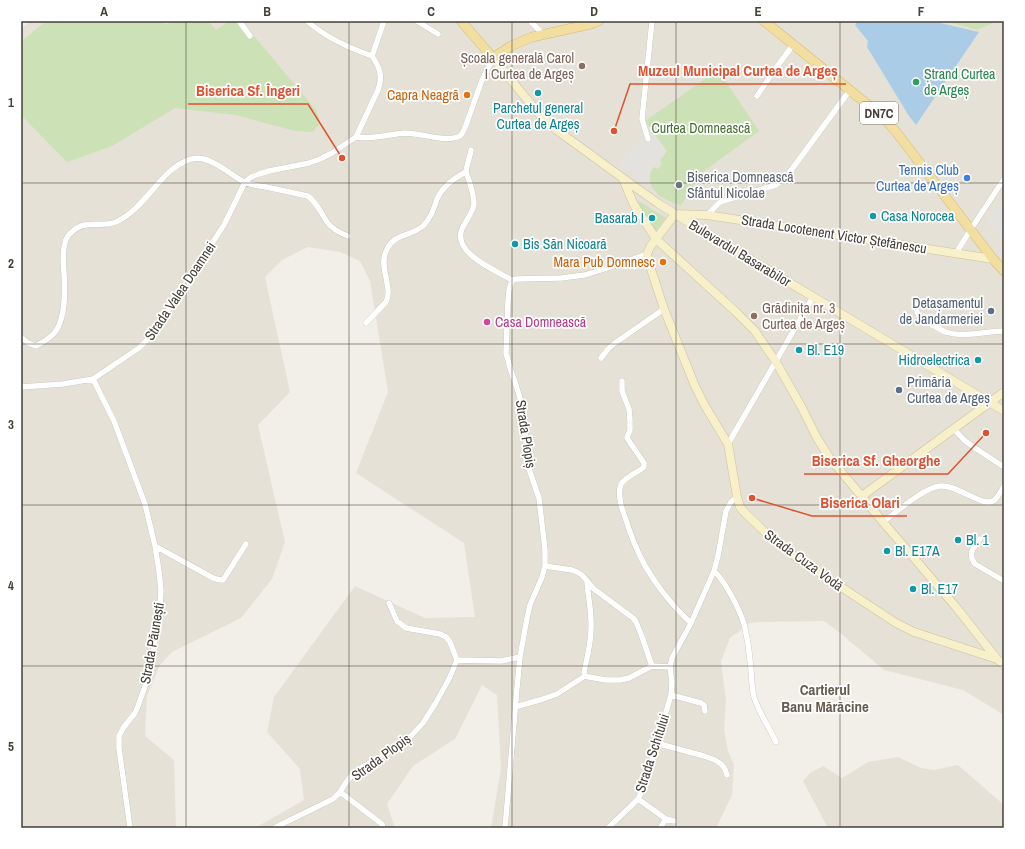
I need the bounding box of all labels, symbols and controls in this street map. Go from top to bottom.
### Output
text: A [100,3,108,20]
text: B [263,3,271,20]
text: C [427,3,435,20]
text: D [590,3,598,20]
text: E [754,3,762,20]
text: F [918,3,925,20]
place label: Școala generală Carol I Curtea de Argeș [460,49,574,83]
callout: Muzeul Municipal Curtea de Argeș [630,57,846,84]
text: Muzeul Municipal Curtea de Argeș [638,60,838,81]
marker: Școala generală Carol I Curtea de Argeș [577,61,587,71]
place label: Ștrand Curtea de Argeș [924,65,996,99]
callout: Biserica Sf. Îngeri [188,77,308,104]
marker: Ștrand Curtea de Argeș [911,77,921,87]
text: Biserica Sf. Îngeri [196,80,300,101]
place label: Capra Neagră [387,86,460,104]
marker: Parchetul general Curtea de Argeș [533,88,543,98]
marker: Capra Neagră [462,90,472,100]
text: 1 [8,94,14,111]
place label: Parchetul general Curtea de Argeș [493,99,583,133]
road number: DN7C [860,102,898,124]
park label: Curtea Domnească [652,119,751,137]
place label: Tennis Club Curtea de Argeș [876,161,959,195]
place label: Biserica Domnească Sfântul Nicolae [687,168,794,202]
marker: Tennis Club Curtea de Argeș [962,173,972,183]
marker: Biserica Domnească Sfântul Nicolae [674,180,684,190]
place label: Casa Norocea [881,207,955,225]
place label: Basarab I [595,209,644,227]
street label: Strada Locotenent Victor Ștefănescu [740,210,928,258]
marker: Casa Norocea [868,211,878,221]
marker: Basarab I [647,213,657,223]
street label: Bulevardul Basarabilor [686,215,795,291]
place label: Bis Săn Nicoară [523,235,607,253]
street label: Strada Valea Doamnei [140,238,220,344]
marker: Bis Săn Nicoară [510,239,520,249]
place label: Mara Pub Domnesc [554,253,655,271]
text: 2 [8,255,14,272]
marker: Mara Pub Domnesc [658,257,668,267]
place label: Detașamentul de Jandarmeriei [899,294,983,328]
place label: Grădinița nr. 3 Curtea de Argeș [762,299,845,333]
marker: Detașamentul de Jandarmeriei [986,306,996,316]
marker: Grădinița nr. 3 Curtea de Argeș [749,311,759,321]
place label: Casa Domnească [495,313,587,331]
marker: Casa Domnească [482,317,492,327]
place label: Bl. E19 [807,341,844,359]
marker: Bl. E19 [794,345,804,355]
place label: Hidroelectrica [899,351,971,369]
marker: Hidroelectrica [973,355,983,365]
place label: Primăria Curtea de Argeș [907,373,990,407]
marker: Primăria Curtea de Argeș [894,385,904,395]
street label: Strada Plopiș [512,399,540,470]
text: 3 [8,416,14,433]
callout: Biserica Sf. Gheorghe [804,447,948,474]
text: Biserica Sf. Gheorghe [812,450,940,471]
callout: Biserica Olari [812,489,907,516]
text: Biserica Olari [820,492,900,513]
street label: Strada Cuza Vodă [761,525,847,595]
place label: Bl. 1 [966,531,990,549]
marker: Bl. 1 [953,535,963,545]
place label: Bl. E17A [895,542,940,560]
marker: Bl. E17A [882,546,892,556]
text: 4 [8,577,14,594]
place label: Bl. E17 [921,580,958,598]
marker: Bl. E17 [908,584,918,594]
street label: Strada Păunești [136,601,168,685]
district label: Cartierul Banu Mărăcine [781,679,869,717]
street label: Strada Schitului [631,711,673,795]
street label: Strada Plopiș [348,729,414,785]
text: 5 [8,738,14,755]

